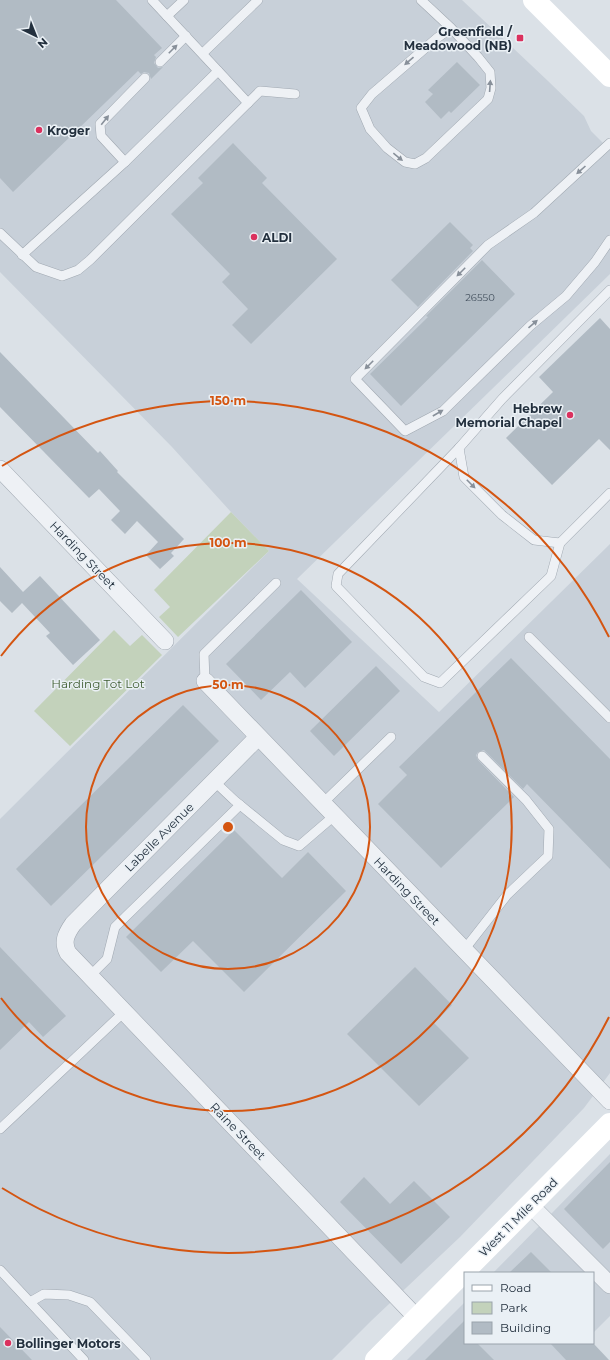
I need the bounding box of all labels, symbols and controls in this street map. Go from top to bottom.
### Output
north arrow [16,16,56,56]
place label: Greenfield / Meadowood (NB) [404,24,513,53]
marker: Greenfield / Meadowood (NB) [515,33,525,43]
text: N [35,35,51,51]
one-way arrow [168,44,178,54]
one-way arrow [404,57,415,66]
one-way arrow [486,80,493,92]
one-way arrow [101,115,109,125]
place label: Kroger [47,123,90,138]
marker: Kroger [34,125,44,135]
one-way arrow [393,152,403,161]
one-way arrow [577,165,586,174]
place label: ALDI [261,230,292,245]
marker: ALDI [249,232,259,242]
one-way arrow [456,267,466,277]
house number: 26550 [465,291,495,304]
one-way arrow [528,320,538,329]
one-way arrow [364,360,374,370]
text: 150 m [210,393,246,408]
place label: Hebrew Memorial Chapel [455,401,563,430]
one-way arrow [432,409,444,416]
marker: Hebrew Memorial Chapel [565,410,575,420]
one-way arrow [466,479,476,489]
street label: Harding Street [47,518,119,592]
text: 100 m [210,535,246,550]
park label: Harding Tot Lot [51,676,145,691]
text: 50 m [212,677,244,692]
street label: Labelle Avenue [121,799,197,875]
centre of rings [221,820,235,834]
street label: Harding Street [371,854,443,928]
street label: Raine Street [207,1099,269,1163]
street label: West 11 Mile Road [475,1174,561,1260]
legend [464,1272,594,1344]
text: Road [500,1280,531,1295]
text: Park [500,1300,528,1315]
text: Building [500,1320,551,1335]
place label: Bollinger Motors [16,1336,121,1351]
marker: Bollinger Motors [3,1338,13,1348]

